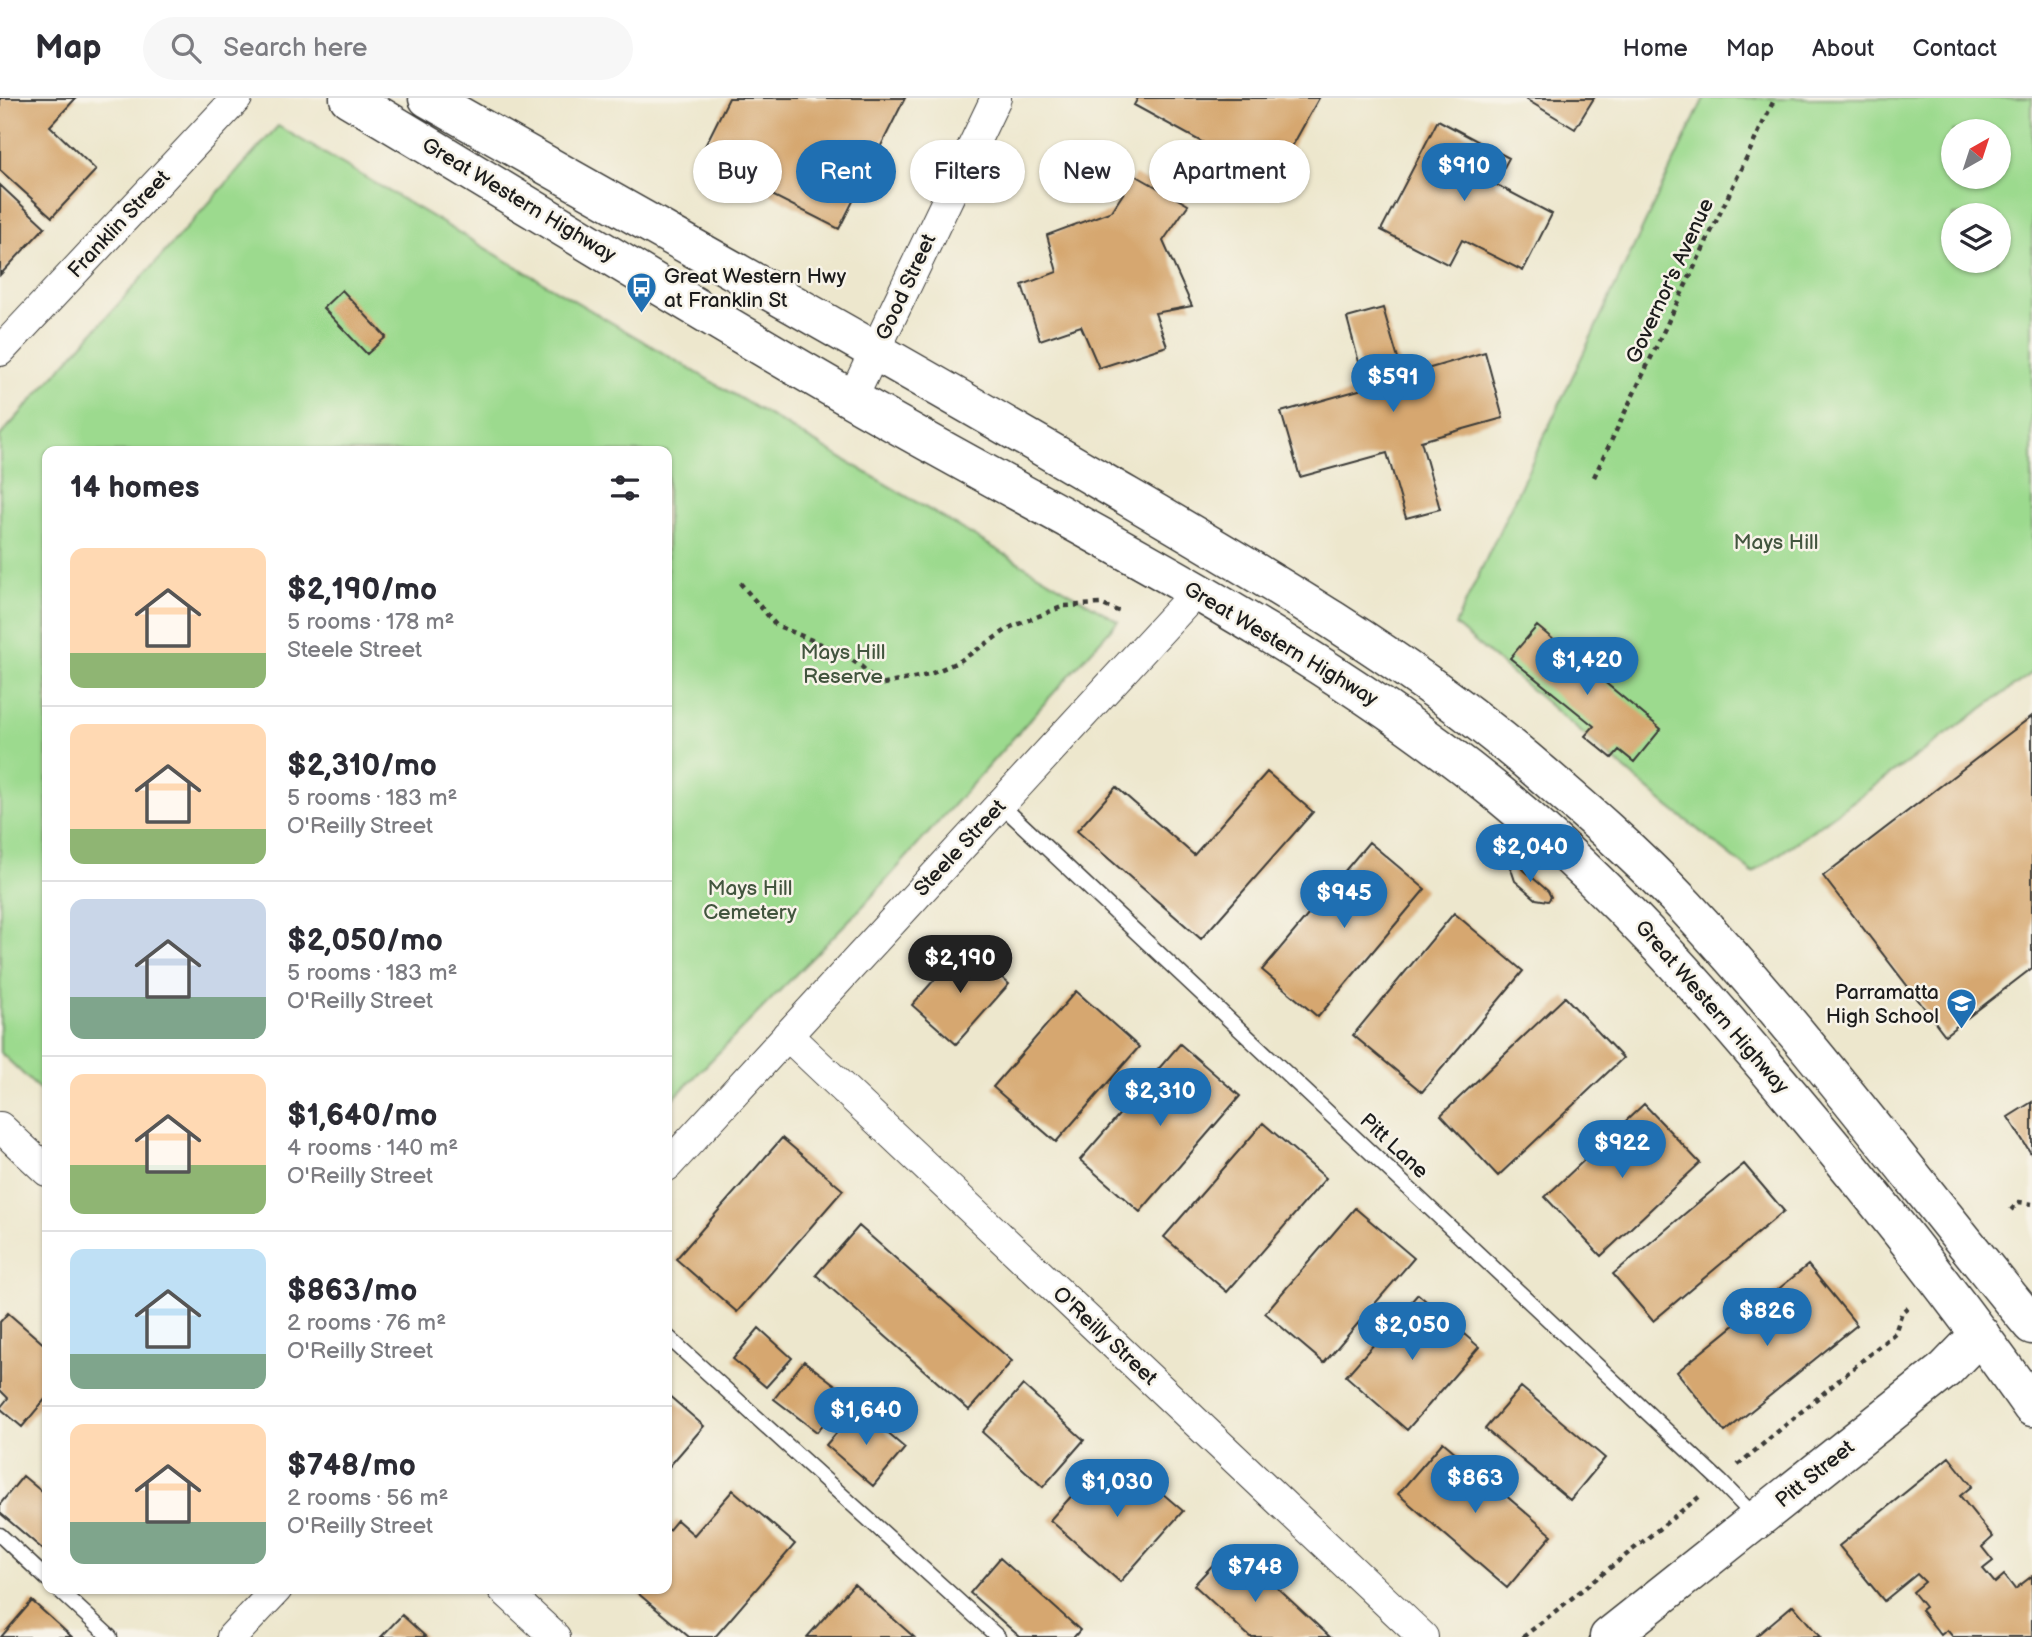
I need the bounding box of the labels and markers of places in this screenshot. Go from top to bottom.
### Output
pin: $910 [1423,144,1505,203]
place label: Great Western Hwy at Franklin St [664,264,847,313]
bus stop icon: Great Western Hwy at Franklin St [624,271,658,315]
pin: $591 [1352,354,1434,414]
pin: $1,420 [1530,638,1644,697]
pin: $2,040 [1473,824,1587,884]
pin: $945 [1303,870,1385,930]
pin: $2,190 [903,936,1017,995]
place label: Parramatta High School [1826,980,1939,1029]
school or university icon: Parramatta High School [1945,987,1979,1031]
pin: $2,310 [1103,1068,1217,1128]
pin: $922 [1581,1121,1663,1180]
pin: $826 [1726,1288,1808,1348]
pin: $2,050 [1355,1302,1469,1362]
pin: $1,640 [809,1388,923,1447]
pin: $863 [1434,1456,1516,1515]
pin: $1,030 [1060,1460,1174,1519]
pin: $748 [1214,1544,1296,1604]

